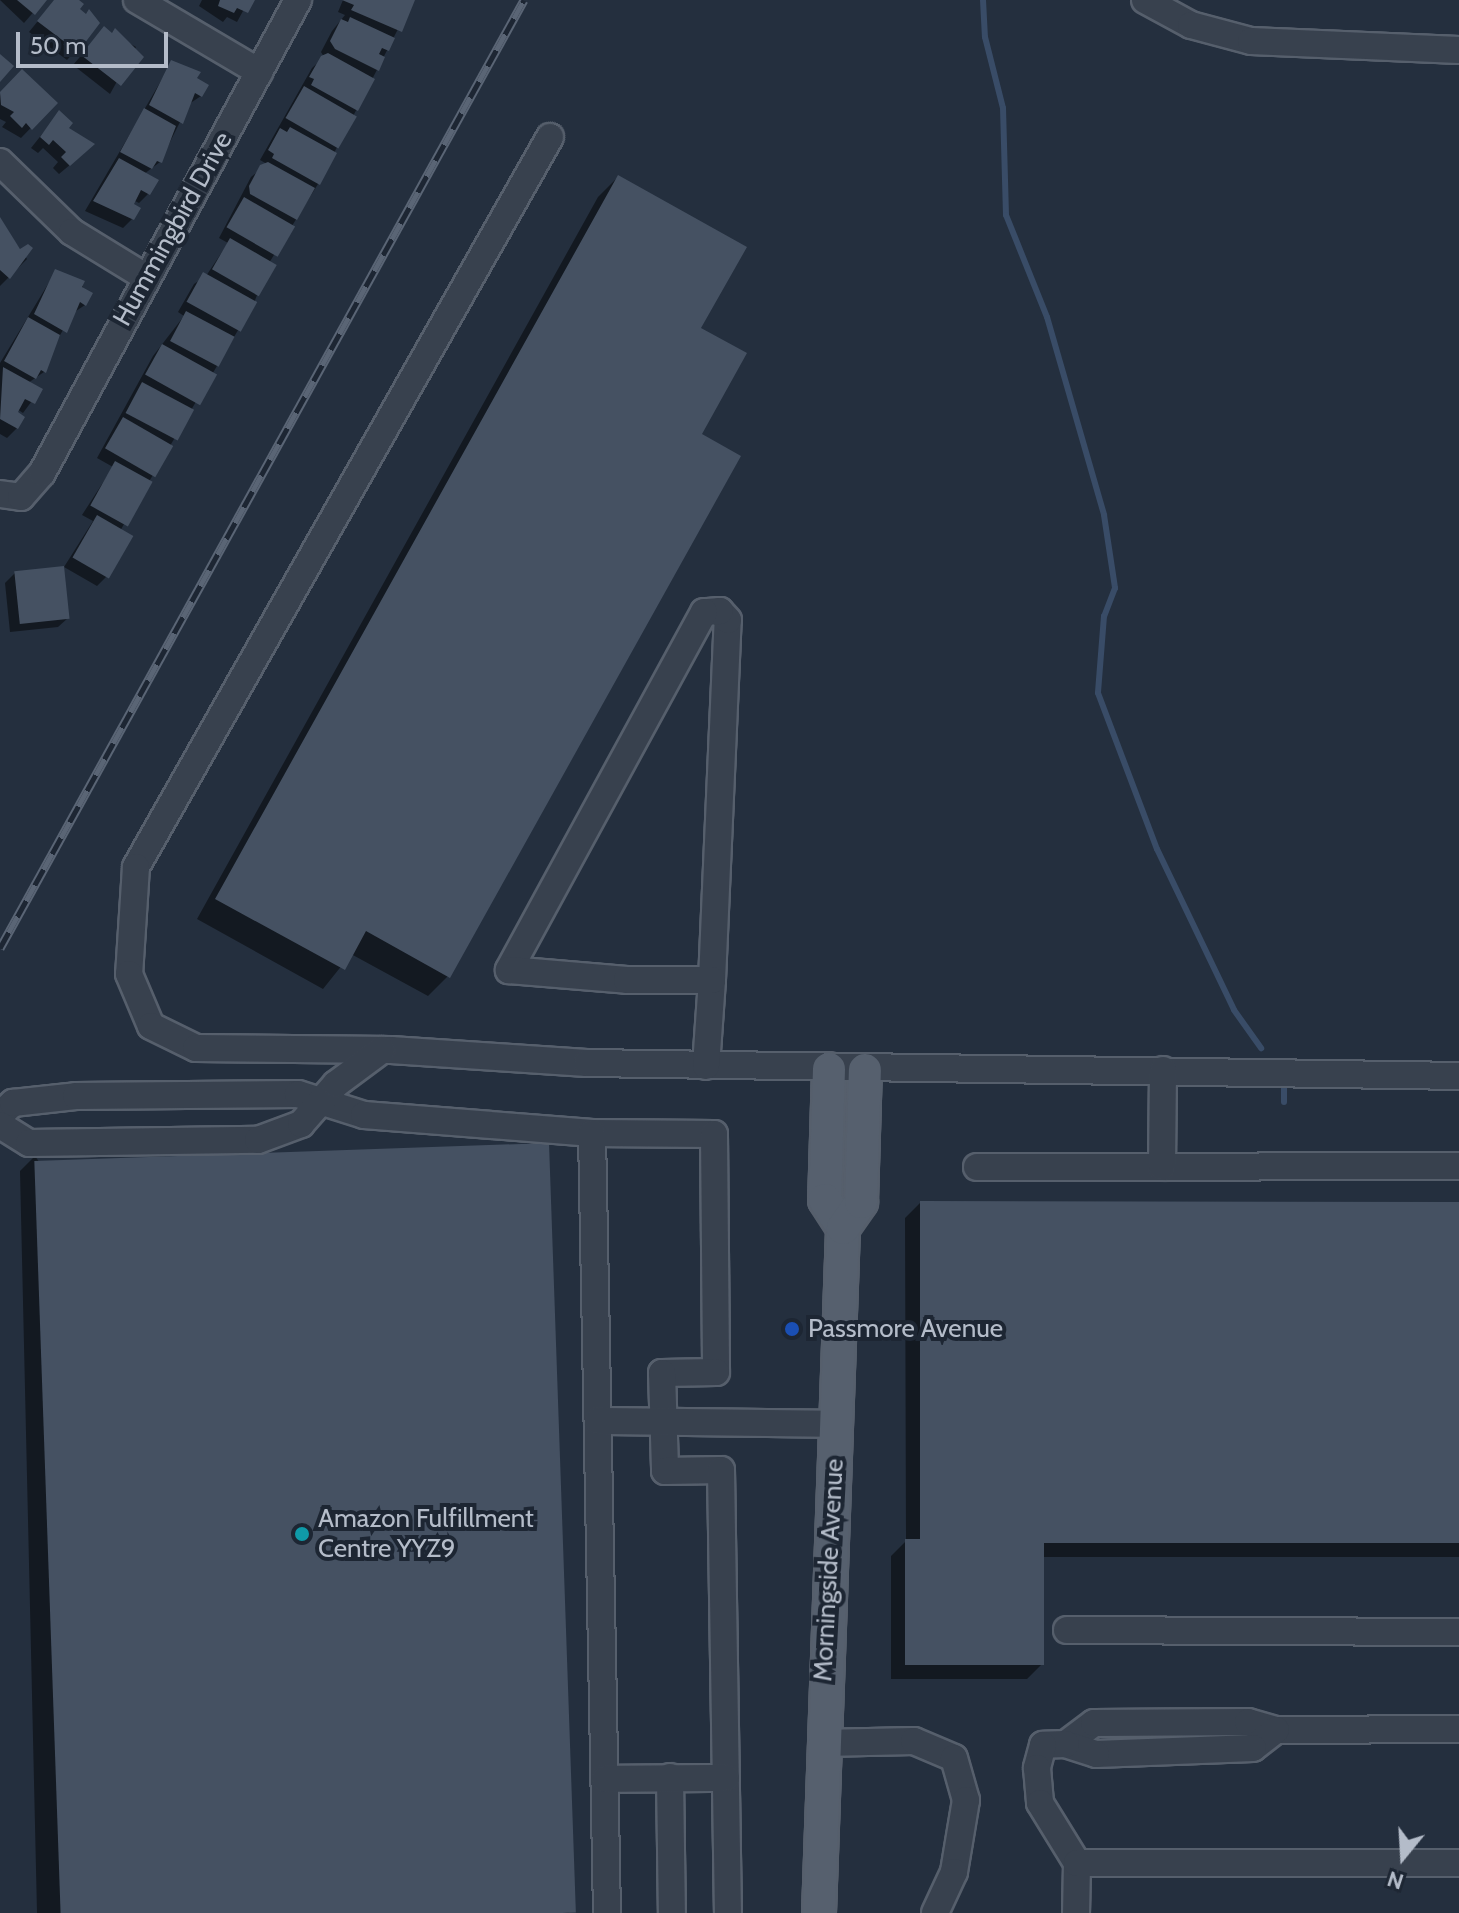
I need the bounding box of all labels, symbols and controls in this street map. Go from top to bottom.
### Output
scale bar [20,16,172,66]
text: 50 m [30,31,86,60]
street label: Hummingbird Drive [107,127,239,331]
place label: Passmore Avenue [808,1313,1003,1345]
marker: Passmore Avenue [783,1320,801,1338]
street label: Morningside Avenue [808,1458,850,1682]
place label: Amazon Fulfillment Centre YYZ9 [318,1503,534,1564]
marker: Amazon Fulfillment Centre YYZ9 [293,1525,311,1543]
north arrow [1363,1817,1443,1897]
text: N [1384,1865,1407,1896]

